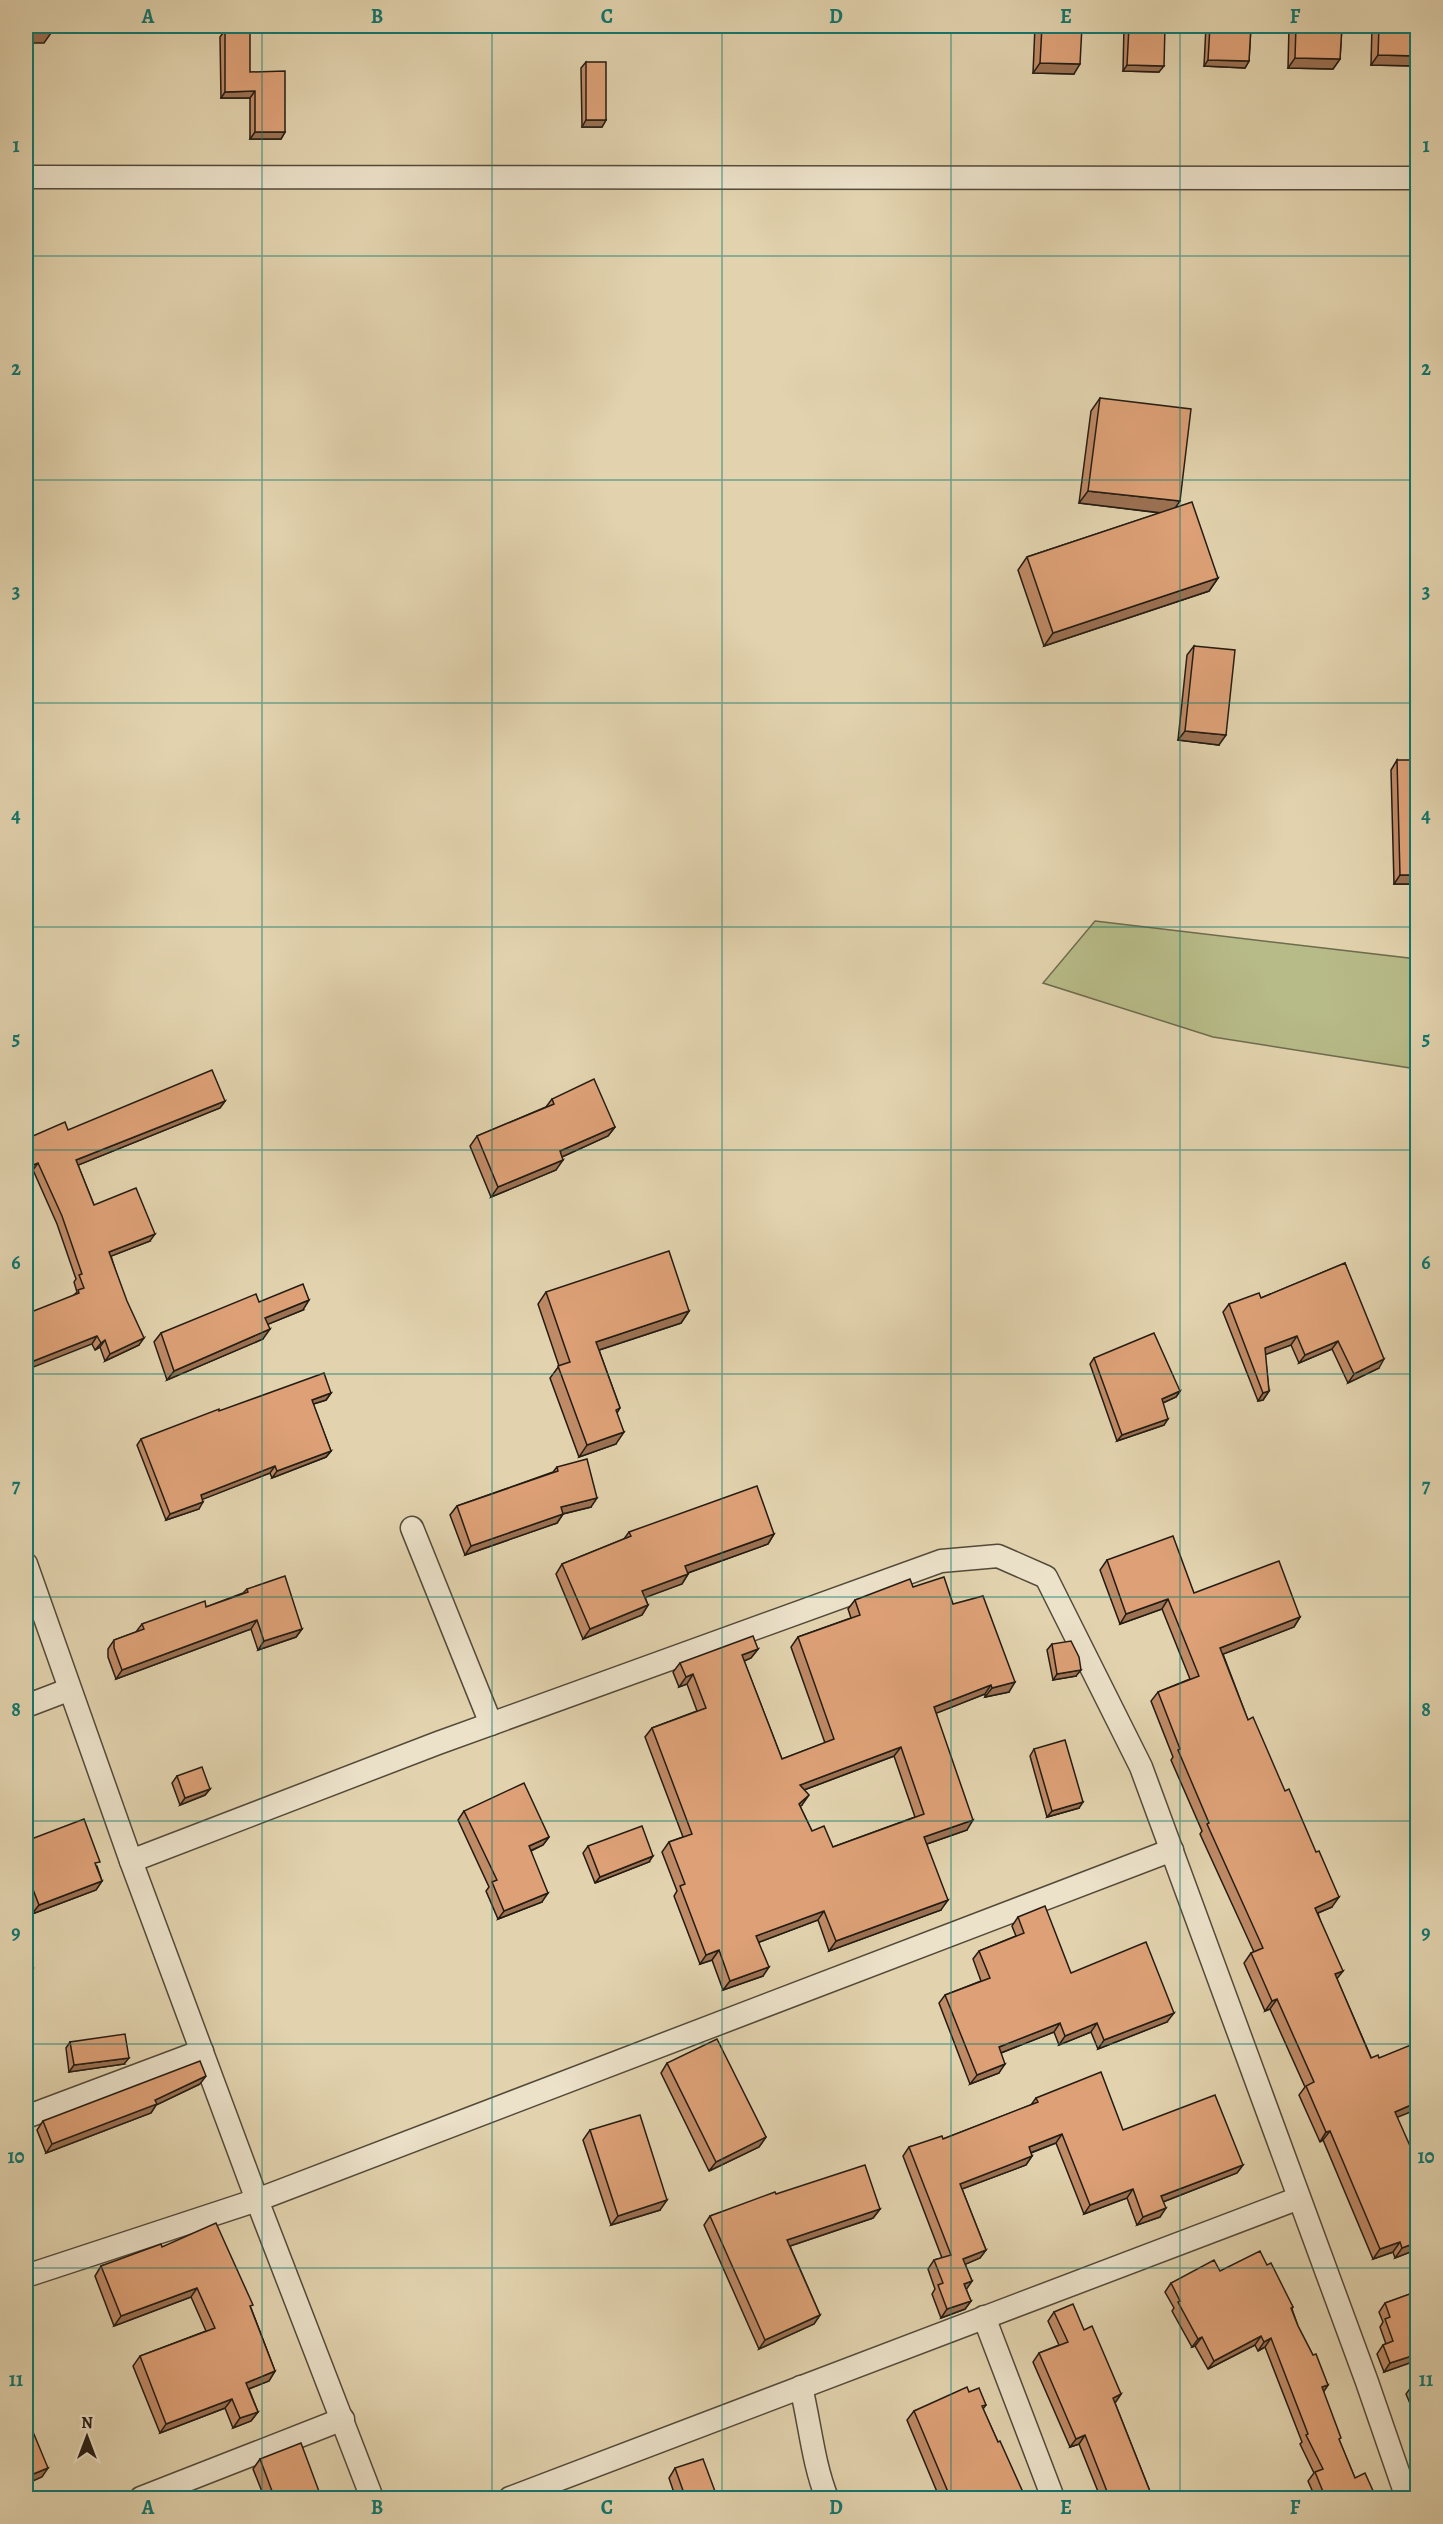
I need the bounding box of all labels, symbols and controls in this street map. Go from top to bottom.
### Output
text: A [141,3,155,30]
text: B [371,3,383,30]
text: C [601,3,613,30]
text: D [829,3,843,30]
text: E [1060,3,1072,30]
text: F [1290,3,1301,30]
text: 1 [12,132,20,159]
text: 1 [1422,132,1430,159]
text: 2 [11,355,21,382]
text: 2 [1421,355,1431,382]
text: 3 [12,578,20,605]
text: 3 [1422,578,1430,605]
text: 4 [11,802,21,829]
text: 4 [1421,802,1431,829]
text: 5 [12,1025,20,1052]
text: 5 [1422,1025,1430,1052]
text: 6 [11,1249,21,1276]
text: 6 [1421,1249,1431,1276]
text: 7 [12,1472,21,1499]
text: 7 [1422,1472,1431,1499]
text: 8 [11,1696,21,1723]
text: 8 [1421,1696,1431,1723]
text: 9 [11,1919,21,1946]
text: 9 [1421,1919,1431,1946]
text: 10 [7,2143,25,2170]
text: 10 [1417,2143,1435,2170]
text: 11 [9,2366,23,2393]
text: 11 [1419,2366,1433,2393]
north arrow [57,2407,117,2467]
text: N [81,2412,93,2434]
text: A [141,2494,155,2521]
text: B [371,2494,383,2521]
text: C [601,2494,613,2521]
text: D [829,2494,843,2521]
text: E [1060,2494,1072,2521]
text: F [1290,2494,1301,2521]

